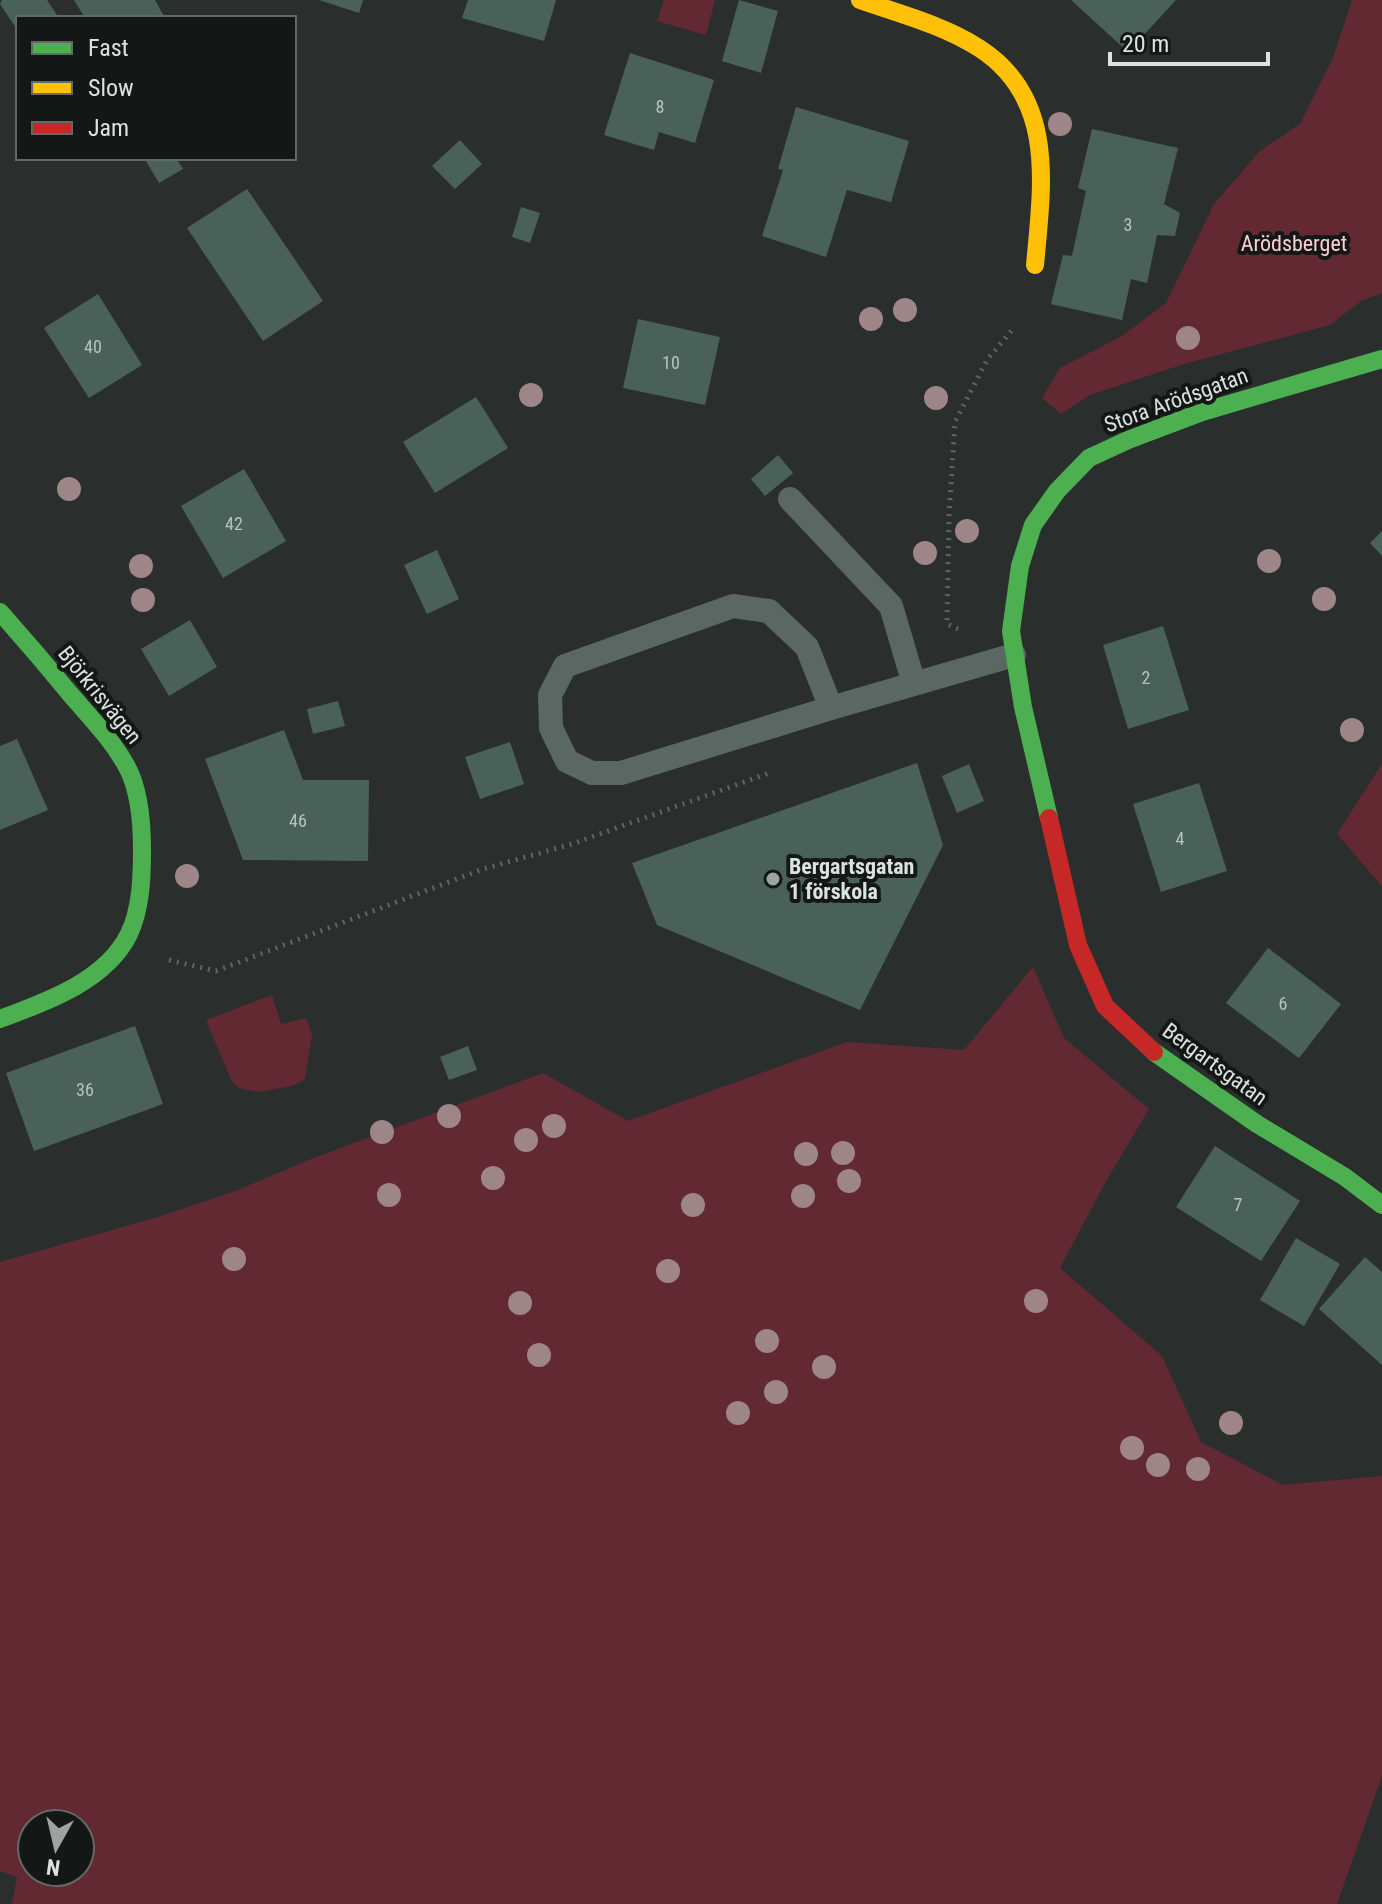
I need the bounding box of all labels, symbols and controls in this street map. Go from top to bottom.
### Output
legend [16,16,296,160]
scale bar [1110,16,1268,66]
text: 20 m [1122,30,1169,58]
text: Fast [88,34,129,62]
text: Slow [88,74,134,102]
house number: 8 [656,96,664,117]
text: Jam [88,114,129,142]
house number: 3 [1124,214,1132,235]
park label: Arödsberget [1241,231,1347,256]
house number: 40 [84,336,102,357]
house number: 10 [662,352,680,373]
street label: Stora Arödsgatan [1101,362,1251,438]
house number: 42 [225,513,243,534]
street label: Björkrisvägen [53,641,147,749]
house number: 2 [1142,667,1151,688]
house number: 46 [289,810,307,831]
house number: 4 [1176,828,1185,849]
place label: Bergartsgatan 1 förskola [789,854,914,904]
marker: Bergartsgatan 1 förskola [764,870,782,888]
house number: 6 [1279,993,1287,1014]
street label: Bergartsgatan [1158,1018,1272,1110]
house number: 36 [76,1079,94,1100]
house number: 7 [1234,1194,1243,1215]
north arrow [16,1808,96,1888]
text: N [45,1854,62,1881]

